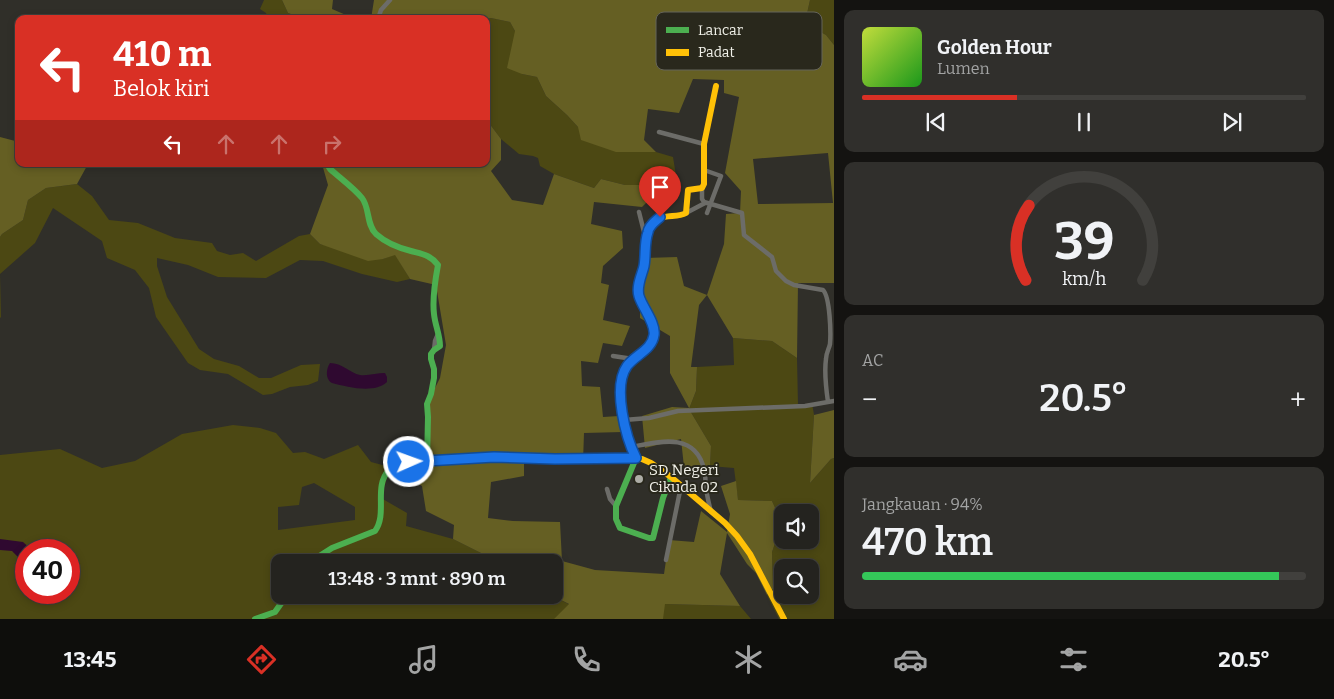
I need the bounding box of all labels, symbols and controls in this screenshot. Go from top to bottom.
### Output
legend [656,12,822,70]
text: Lancar [698,22,743,39]
text: 410 m [113,33,211,75]
icon: left [30,35,95,100]
text: Golden Hour [937,36,1052,59]
text: Padat [698,44,735,61]
text: Lumen [937,59,990,78]
text: Belok kiri [113,75,209,102]
icon: previous [922,108,950,136]
icon: pause [1070,108,1098,136]
icon: next [1218,108,1246,136]
icon: left [159,130,187,158]
icon: ahead [212,130,240,158]
icon: ahead [265,130,293,158]
icon: right [318,130,346,158]
pin [639,166,681,217]
icon: arrive [646,173,674,201]
text: 39 [1054,210,1114,273]
text: km/h [1062,268,1106,290]
text: AC [862,351,883,370]
text: 20.5° [1039,375,1128,421]
text: − [862,383,877,416]
text: + [1290,383,1306,416]
position arrow [382,435,434,487]
place label: SD Negeri Cikuda 02 [649,461,719,496]
marker: SD Negeri Cikuda 02 [633,473,645,485]
text: Jangkauan · 94% [862,495,983,514]
map controls [774,504,819,604]
button: sound [774,504,819,549]
text: 470 km [862,519,993,565]
speed limit sign: 40 [15,539,80,604]
button: search [774,559,819,604]
text: 13:48 · 3 mnt · 890 m [328,567,506,590]
icon: directions [244,642,279,677]
icon: music [406,642,441,677]
icon: phone [569,642,604,677]
icon: climate [731,642,766,677]
icon: car [893,642,928,677]
icon: filters [1056,642,1091,677]
text: 13:45 [64,646,116,673]
text: 20.5° [1218,646,1270,673]

